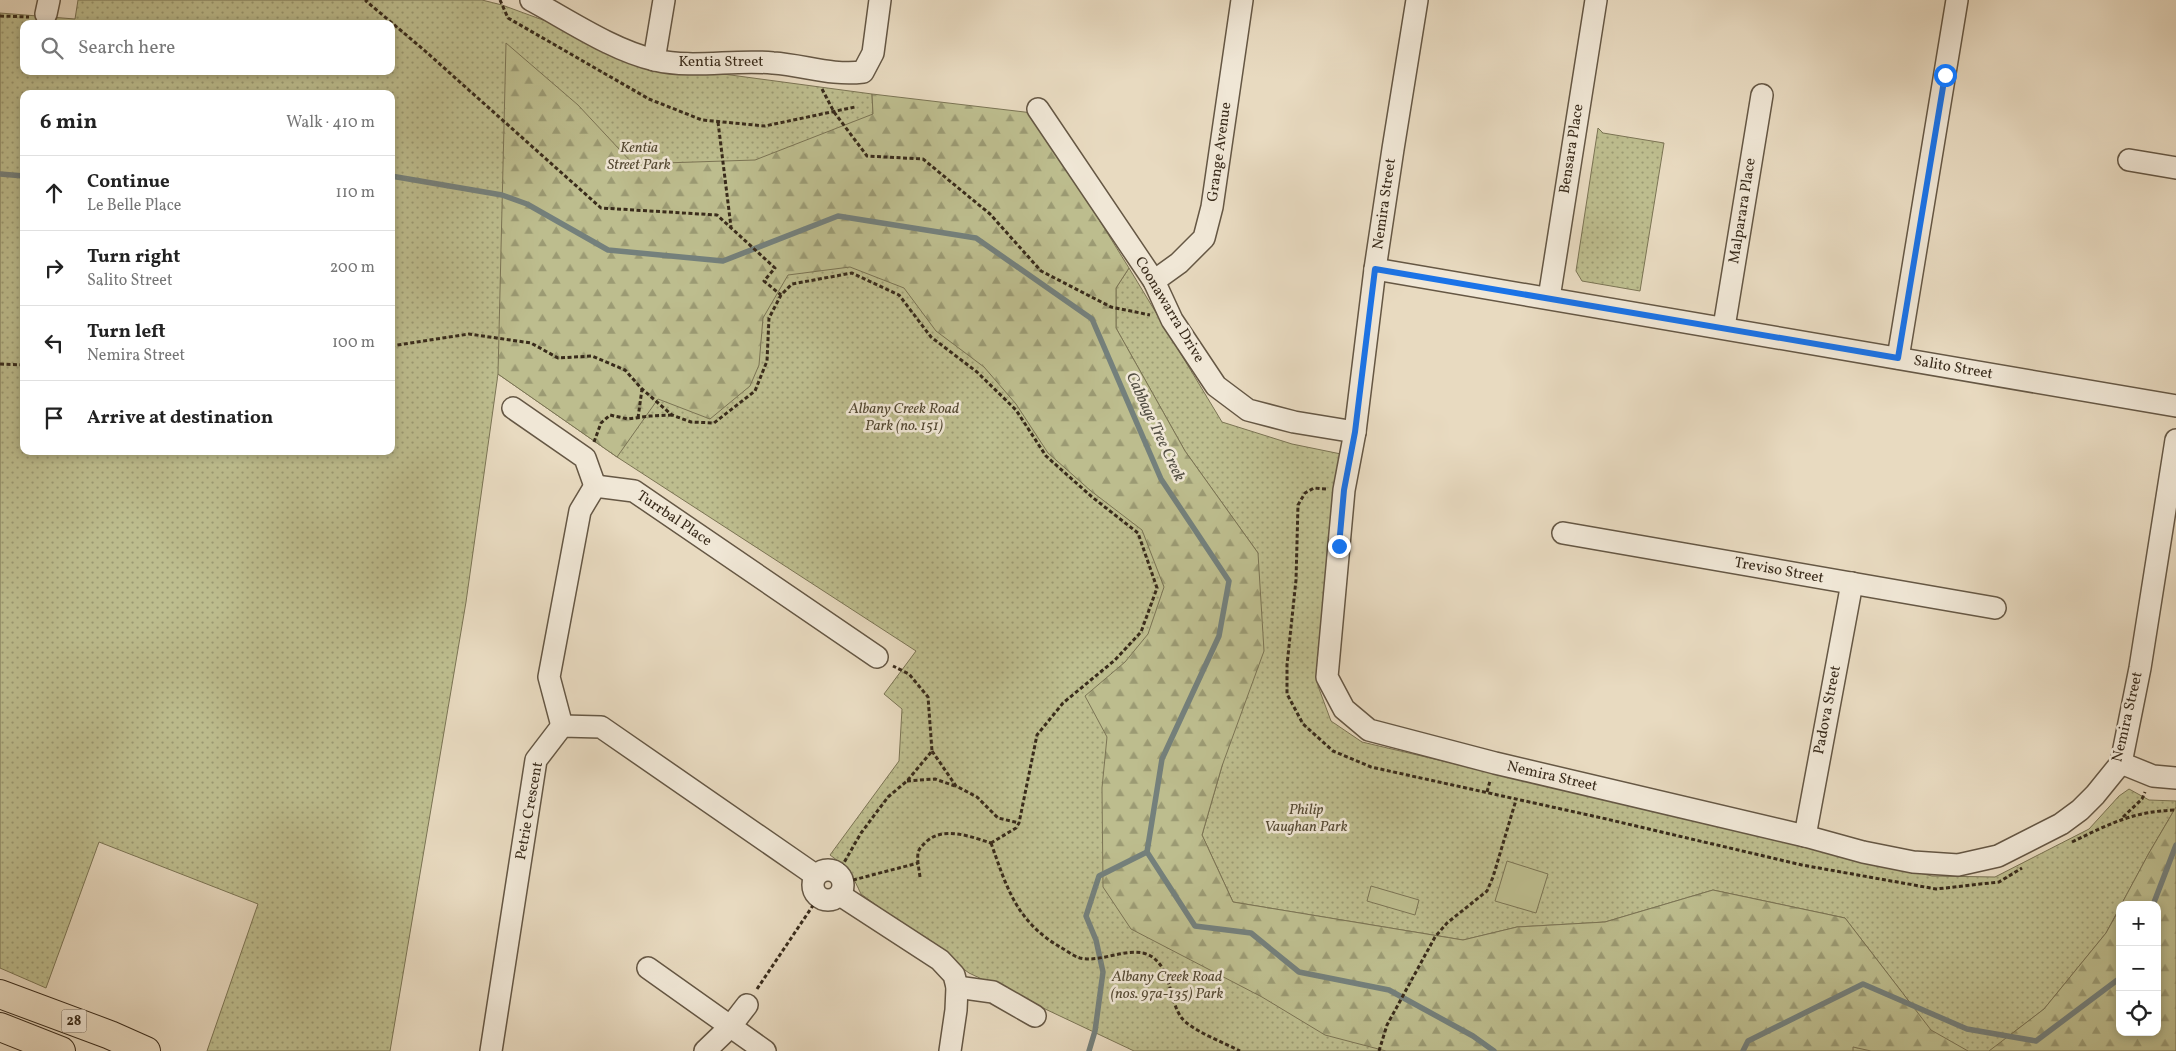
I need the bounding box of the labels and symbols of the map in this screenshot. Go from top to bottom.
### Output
street label: Kentia Street [678,52,764,73]
route start [1934,64,1957,87]
street label: Grange Avenue [1203,101,1237,203]
street label: Bensara Place [1555,103,1589,195]
park label: Kentia Street Park [607,138,671,176]
street label: Nemira Street [1368,157,1402,251]
street label: Malparara Place [1724,157,1762,265]
street label: Coonawarra Drive [1129,253,1209,367]
street label: Salito Street [1912,351,1994,385]
water label: Cabbage Tree Creek [1120,369,1190,486]
park label: Albany Creek Road Park (no. 151) [848,399,959,437]
street label: Turrbal Place [632,486,716,552]
route end [1328,535,1351,558]
street label: Treviso Street [1733,553,1825,589]
street label: Padova Street [1809,664,1847,756]
street label: Nemira Street [2107,670,2149,764]
street label: Nemira Street [1505,756,1599,798]
street label: Petrie Crescent [511,760,549,862]
park label: Philip Vaughan Park [1264,800,1348,838]
park label: Albany Creek Road (nos. 97a-135) Park [1111,967,1223,1005]
road number: 28 [62,1009,86,1032]

